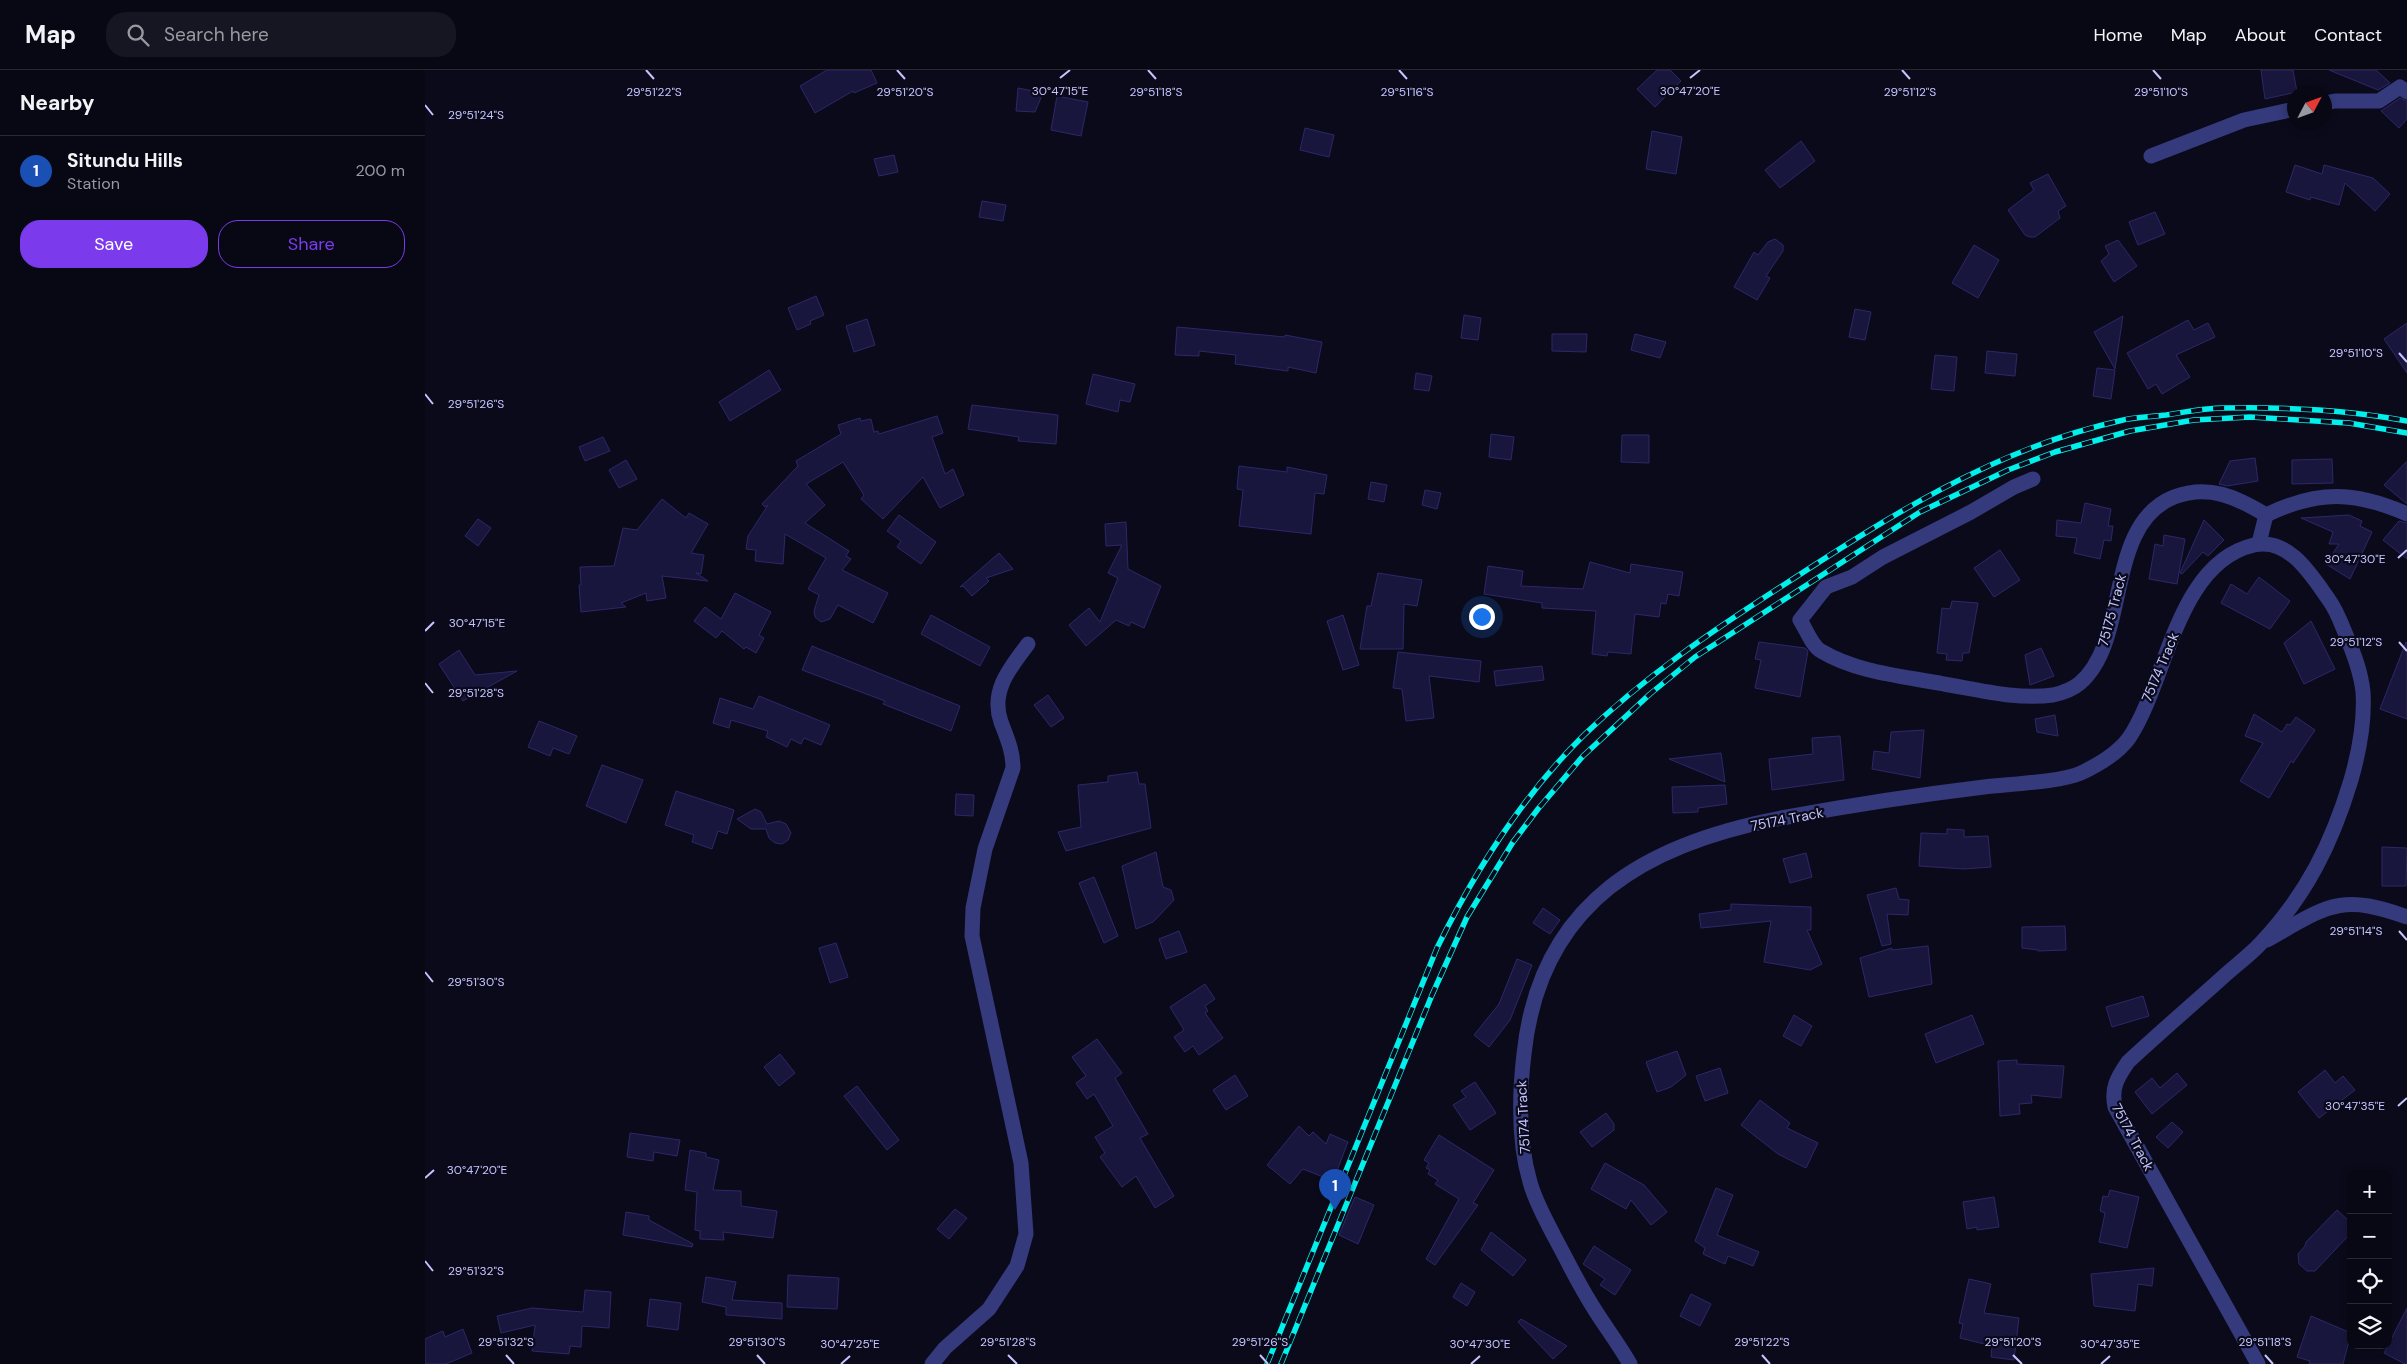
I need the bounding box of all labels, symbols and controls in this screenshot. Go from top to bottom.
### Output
search box [106,12,456,57]
text: Map [25,19,76,50]
icon: search [124,21,152,49]
text: Search here [164,22,269,47]
text: Home [2093,23,2143,47]
text: Map [2171,23,2207,47]
text: About [2235,23,2286,47]
text: Contact [2314,23,2382,47]
text: 30°47'15"E [1032,83,1088,99]
text: 30°47'20"E [1660,83,1721,99]
text: 29°51'22"S [626,84,682,100]
text: 29°51'20"S [877,84,933,100]
text: 29°51'18"S [1130,84,1182,100]
text: 29°51'16"S [1380,84,1434,100]
text: 29°51'12"S [1884,84,1936,100]
text: 29°51'10"S [2134,84,2188,100]
north arrow [2287,85,2332,130]
text: Nearby [20,89,94,117]
text: 29°51'24"S [448,107,504,123]
text: Situndu Hills [67,148,183,173]
text: 1 [33,160,39,181]
text: 200 m [356,160,405,181]
text: Station [67,173,120,194]
button: Save [20,220,208,268]
button: Share [218,220,405,268]
text: 29°51'10"S [2329,345,2383,361]
text: 29°51'26"S [448,396,504,412]
text: 30°47'30"E [2325,551,2386,567]
street label: 75175 Track [2094,572,2130,648]
your location [1469,604,1495,630]
text: 30°47'15"E [449,615,505,631]
street label: 75174 Track [2137,630,2183,704]
text: 29°51'12"S [2330,634,2382,650]
text: 29°51'28"S [448,685,504,701]
street label: 75174 Track [1749,803,1825,835]
text: 29°51'14"S [2330,923,2382,939]
text: 29°51'30"S [447,974,505,990]
street label: 75174 Track [1512,1080,1534,1154]
text: 30°47'35"E [2325,1098,2385,1114]
street label: 75174 Track [2108,1100,2158,1174]
text: 30°47'20"E [447,1162,508,1178]
pin: 1 [1319,1169,1351,1210]
map controls [2347,1169,2392,1349]
button: + [2347,1169,2392,1214]
button: − [2347,1214,2392,1259]
button: locate [2347,1259,2392,1304]
text: 29°51'32"S [448,1263,504,1279]
button: layers [2347,1304,2392,1349]
text: 29°51'32"S [478,1334,534,1350]
text: 29°51'30"S [728,1334,786,1350]
text: 29°51'28"S [980,1334,1036,1350]
text: 29°51'26"S [1232,1334,1288,1350]
text: 29°51'22"S [1734,1334,1790,1350]
text: 29°51'20"S [1985,1334,2041,1350]
text: 29°51'18"S [2239,1334,2291,1350]
text: 30°47'25"E [820,1336,880,1352]
text: 30°47'30"E [1450,1336,1511,1352]
text: 30°47'35"E [2080,1336,2140,1352]

